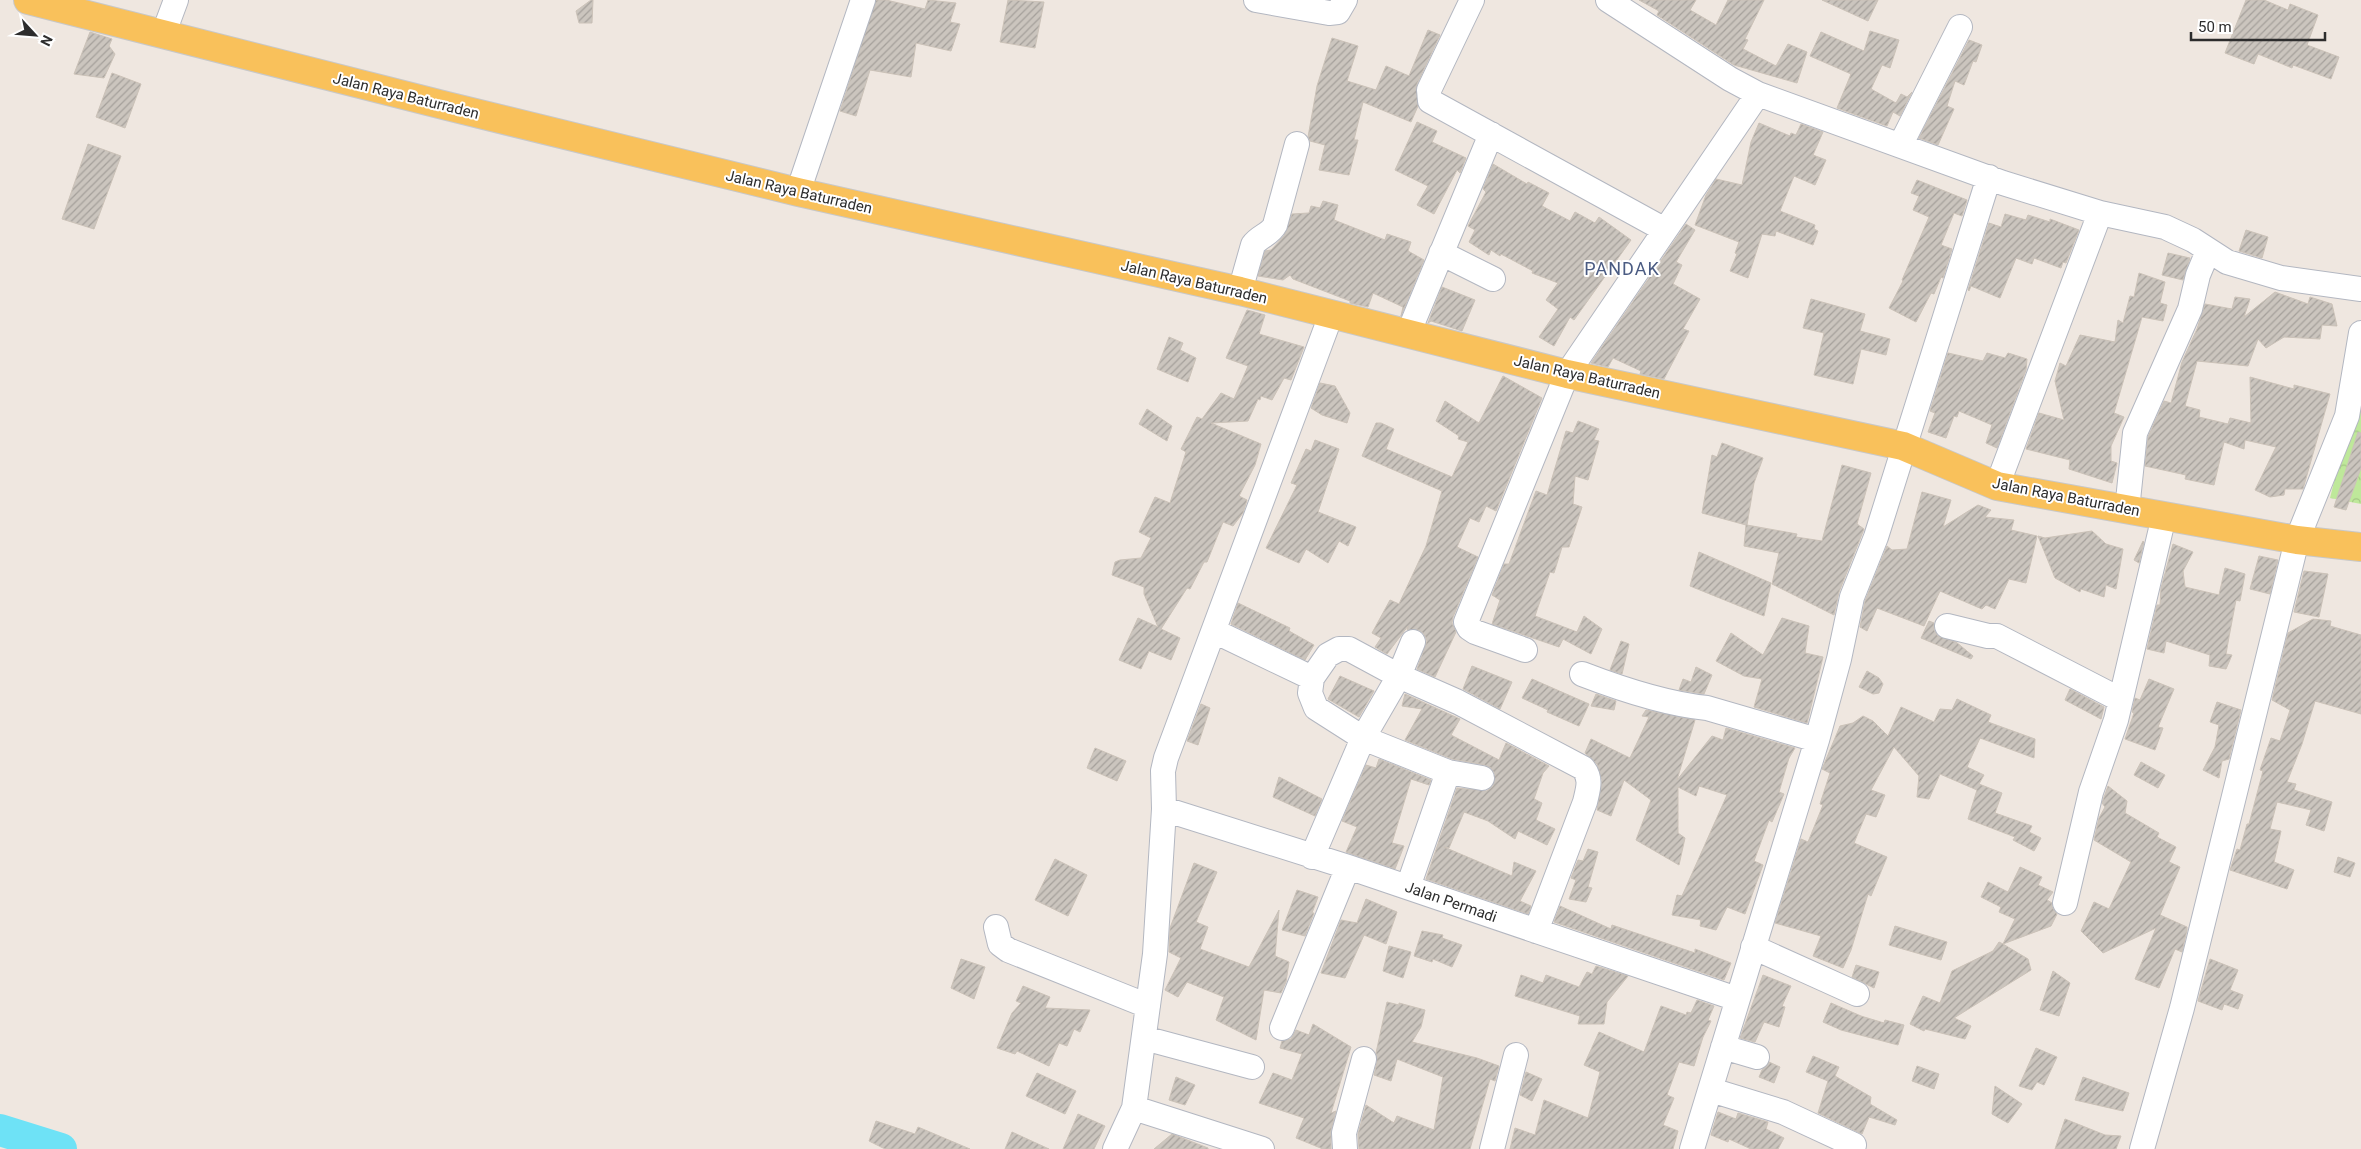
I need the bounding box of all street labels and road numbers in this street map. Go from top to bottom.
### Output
street label: Jalan Raya Baturraden [331,69,481,123]
street label: Jalan Raya Baturraden [724,166,874,218]
street label: Jalan Raya Baturraden [1119,256,1269,308]
street label: Jalan Raya Baturraden [1512,351,1662,403]
street label: Jalan Raya Baturraden [1991,474,2141,520]
street label: Jalan Permadi [1403,878,1499,926]

